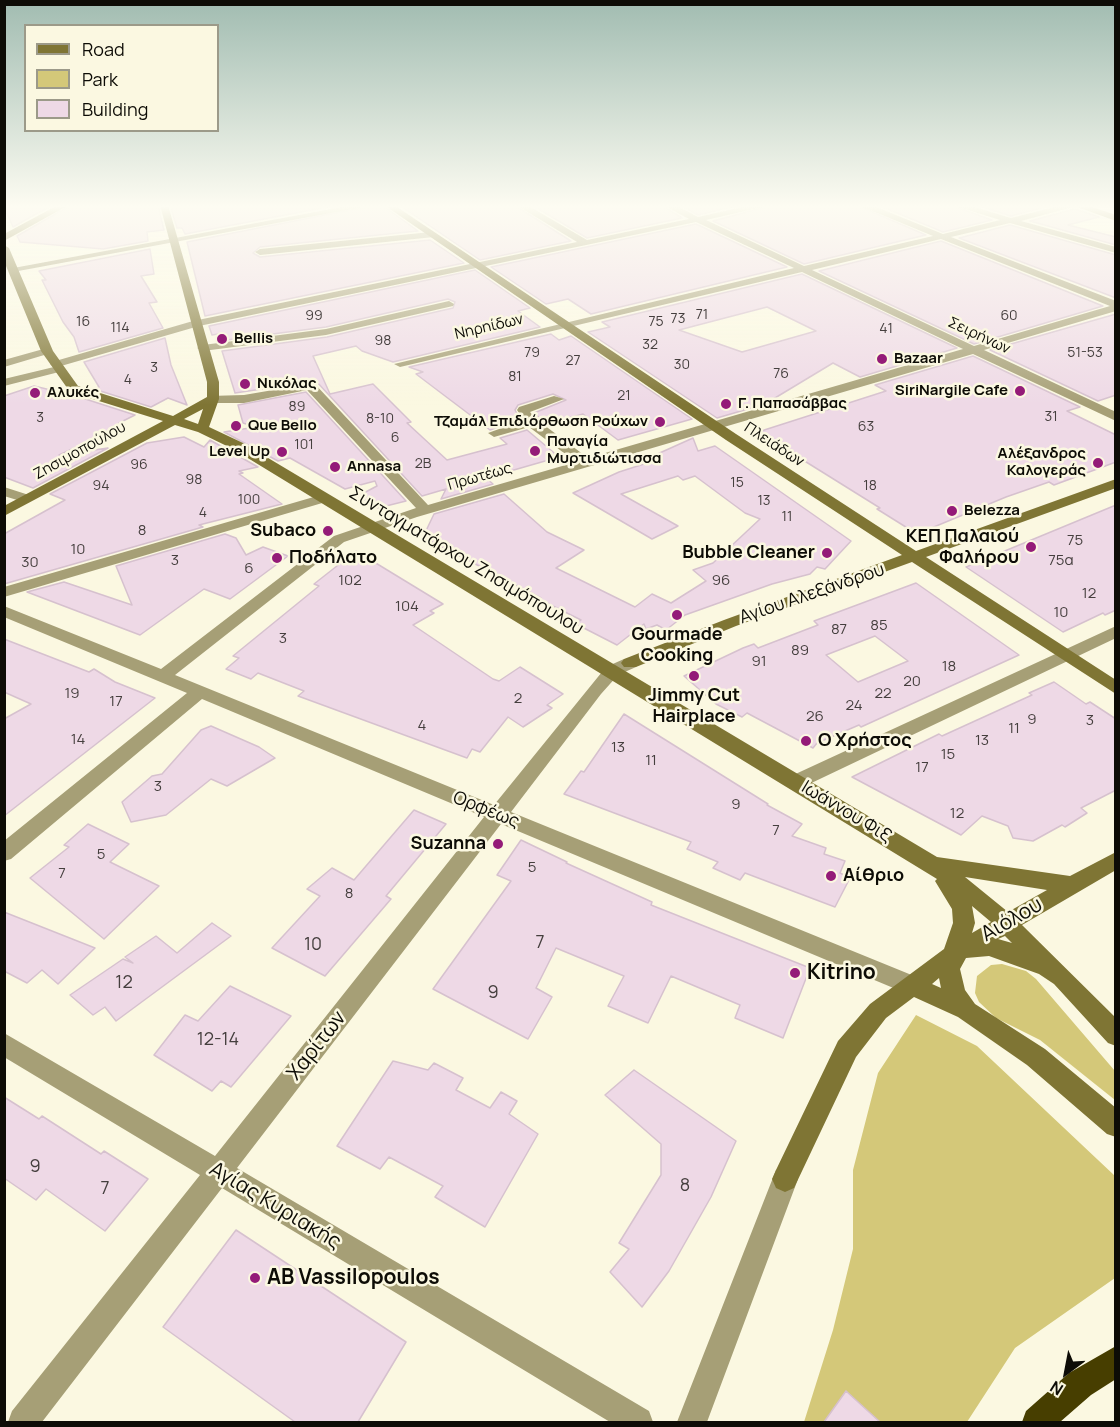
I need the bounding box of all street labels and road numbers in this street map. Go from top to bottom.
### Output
street label: Νηρηίδων [453,310,525,344]
street label: Σειρήνων [945,314,1013,358]
street label: Ζησιμοπούλου [31,418,129,484]
street label: Πλειάδων [741,419,807,471]
street label: Πρωτέως [446,459,514,495]
street label: Συνταγματάρχου Ζησιμόπουλου [345,482,587,640]
street label: Αγίου Αλεξάνδρου [737,559,887,629]
street label: Ιωάννου Φιξ [797,777,895,847]
street label: Ορφέως [450,787,522,833]
street label: Αιόλου [977,892,1047,948]
street label: Χαρίτων [282,1006,352,1086]
street label: Αγίας Κυριακής [205,1157,345,1255]

